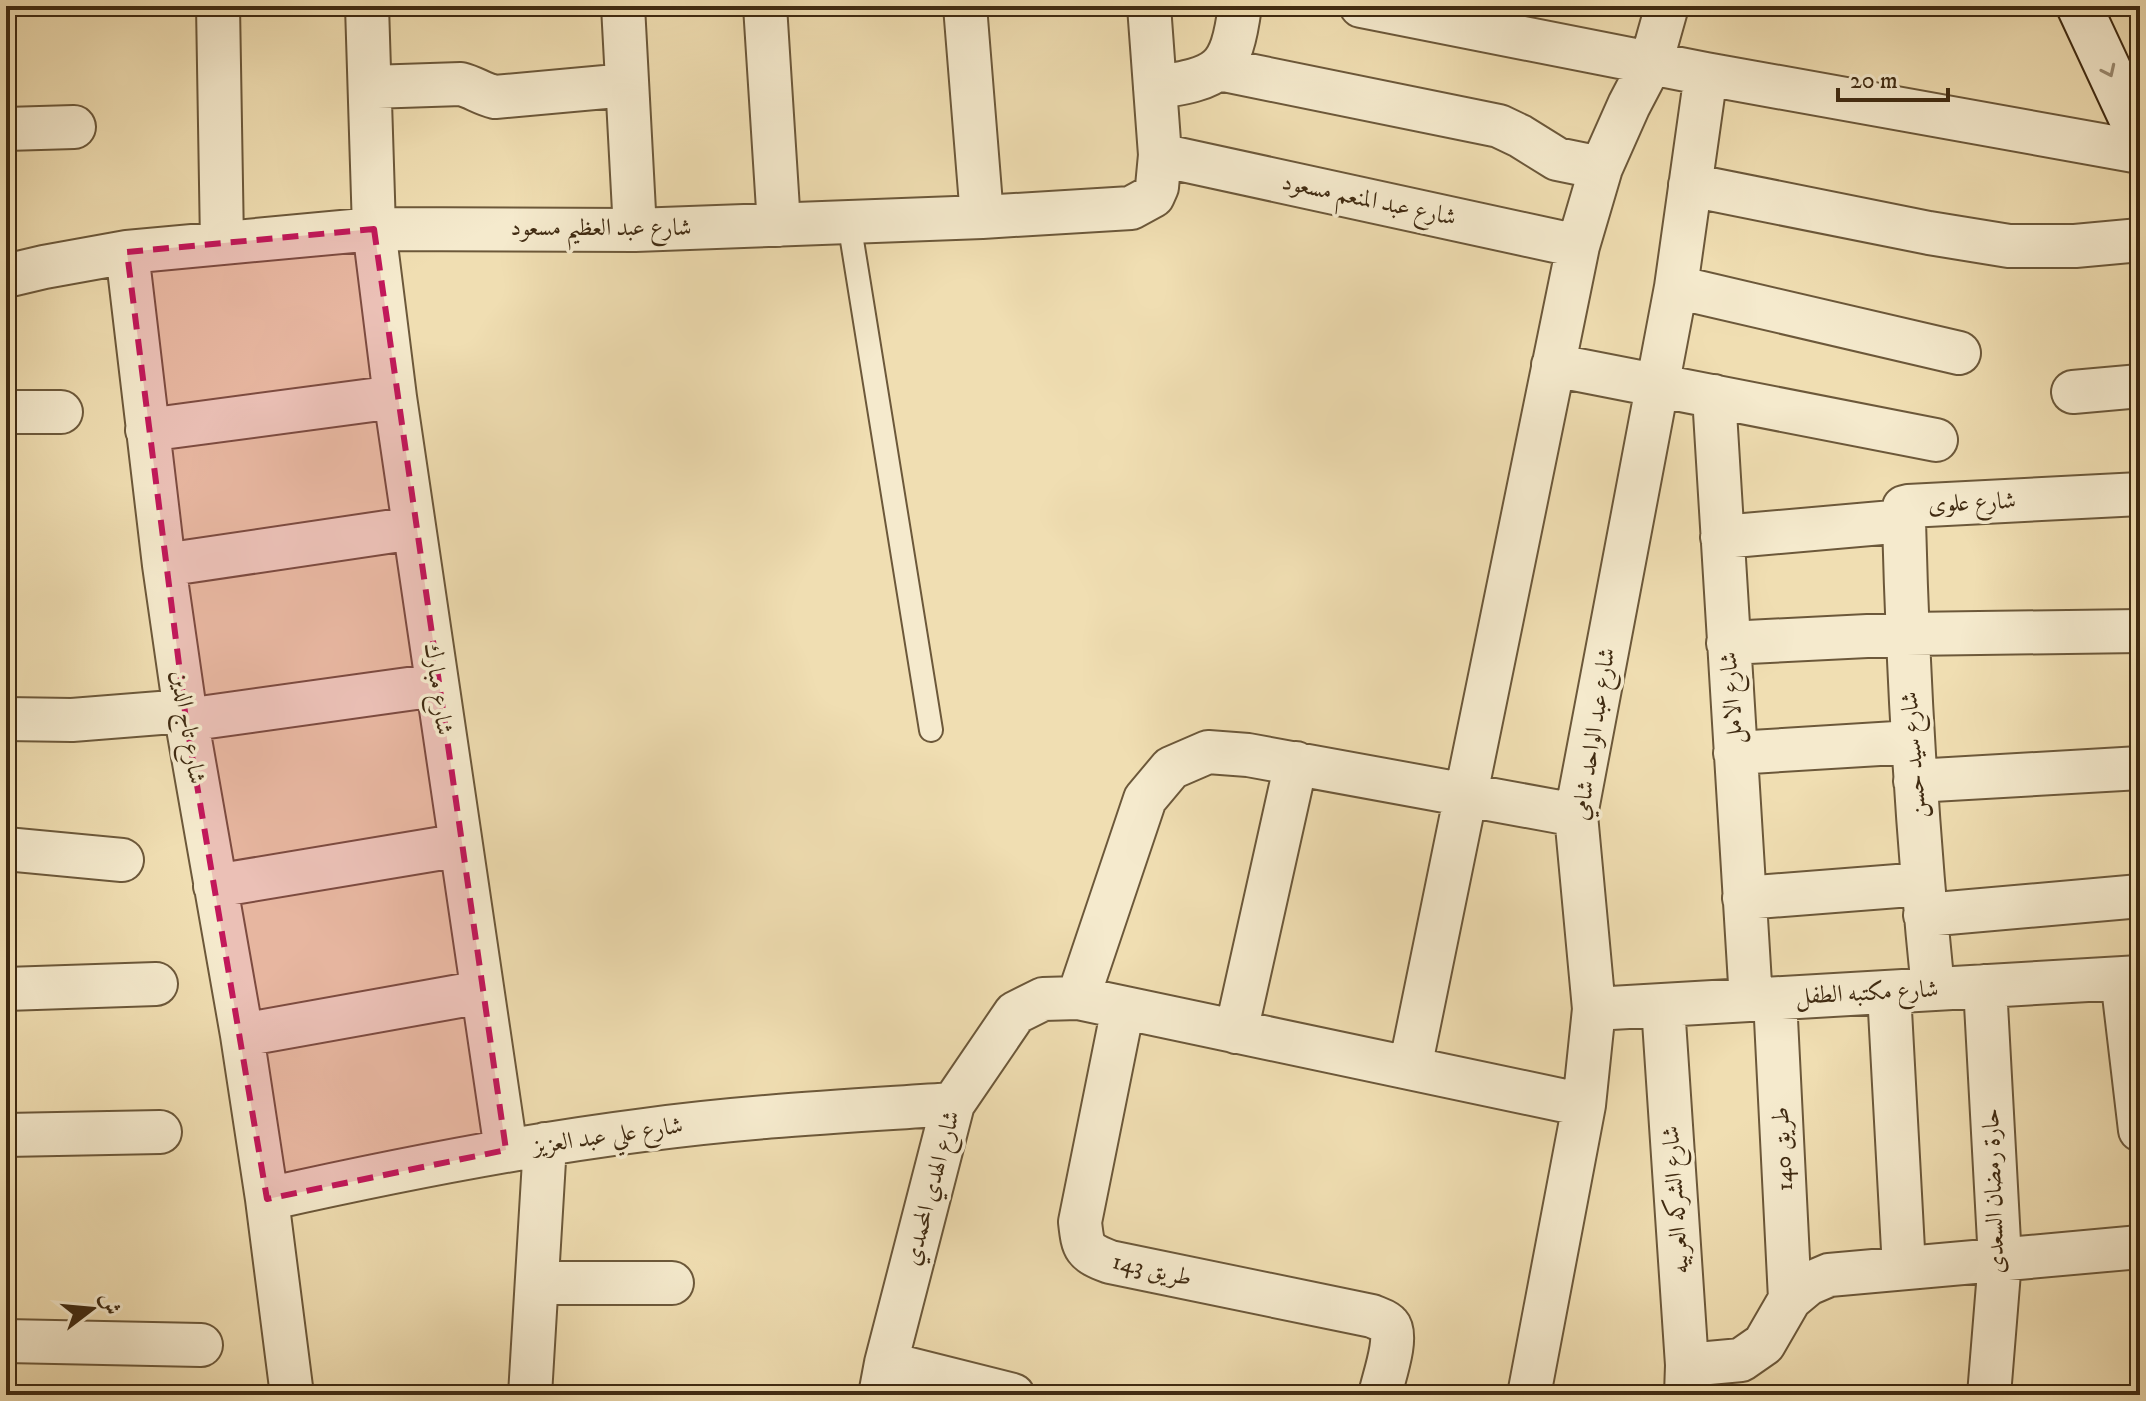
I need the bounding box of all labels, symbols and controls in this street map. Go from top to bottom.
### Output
scale bar [1838,52,1948,102]
one-way arrow [2099,63,2115,78]
text: 20 m [1850,66,1898,96]
street label: شارع عبد المنعم مسعود [1278,167,1459,239]
street label: شارع عبد العظيم مسعود [510,213,692,251]
street label: شارع علوى [1927,486,2017,524]
street label: شارع مبارك [413,641,459,738]
street label: شارع عبد الواحد شامي [1566,646,1626,823]
street label: شارع الامل [1714,651,1754,745]
street label: شارع تاج الدين [159,668,212,787]
street label: شارع سيد حسن [1895,690,1937,819]
street label: شارع مكتبه الطفل [1795,974,1940,1016]
street label: طريق 140 [1766,1106,1800,1192]
street label: شارع الهدي المحمدي [897,1107,971,1270]
street label: حارة رمضان السعدى [1976,1108,2012,1274]
street label: شارع علي عبد العزيز [528,1111,686,1169]
street label: شارع الشركه العربيه [1655,1125,1700,1275]
street label: طريق 143 [1109,1246,1195,1294]
north arrow [52,1269,132,1349]
text: ش [94,1290,126,1318]

